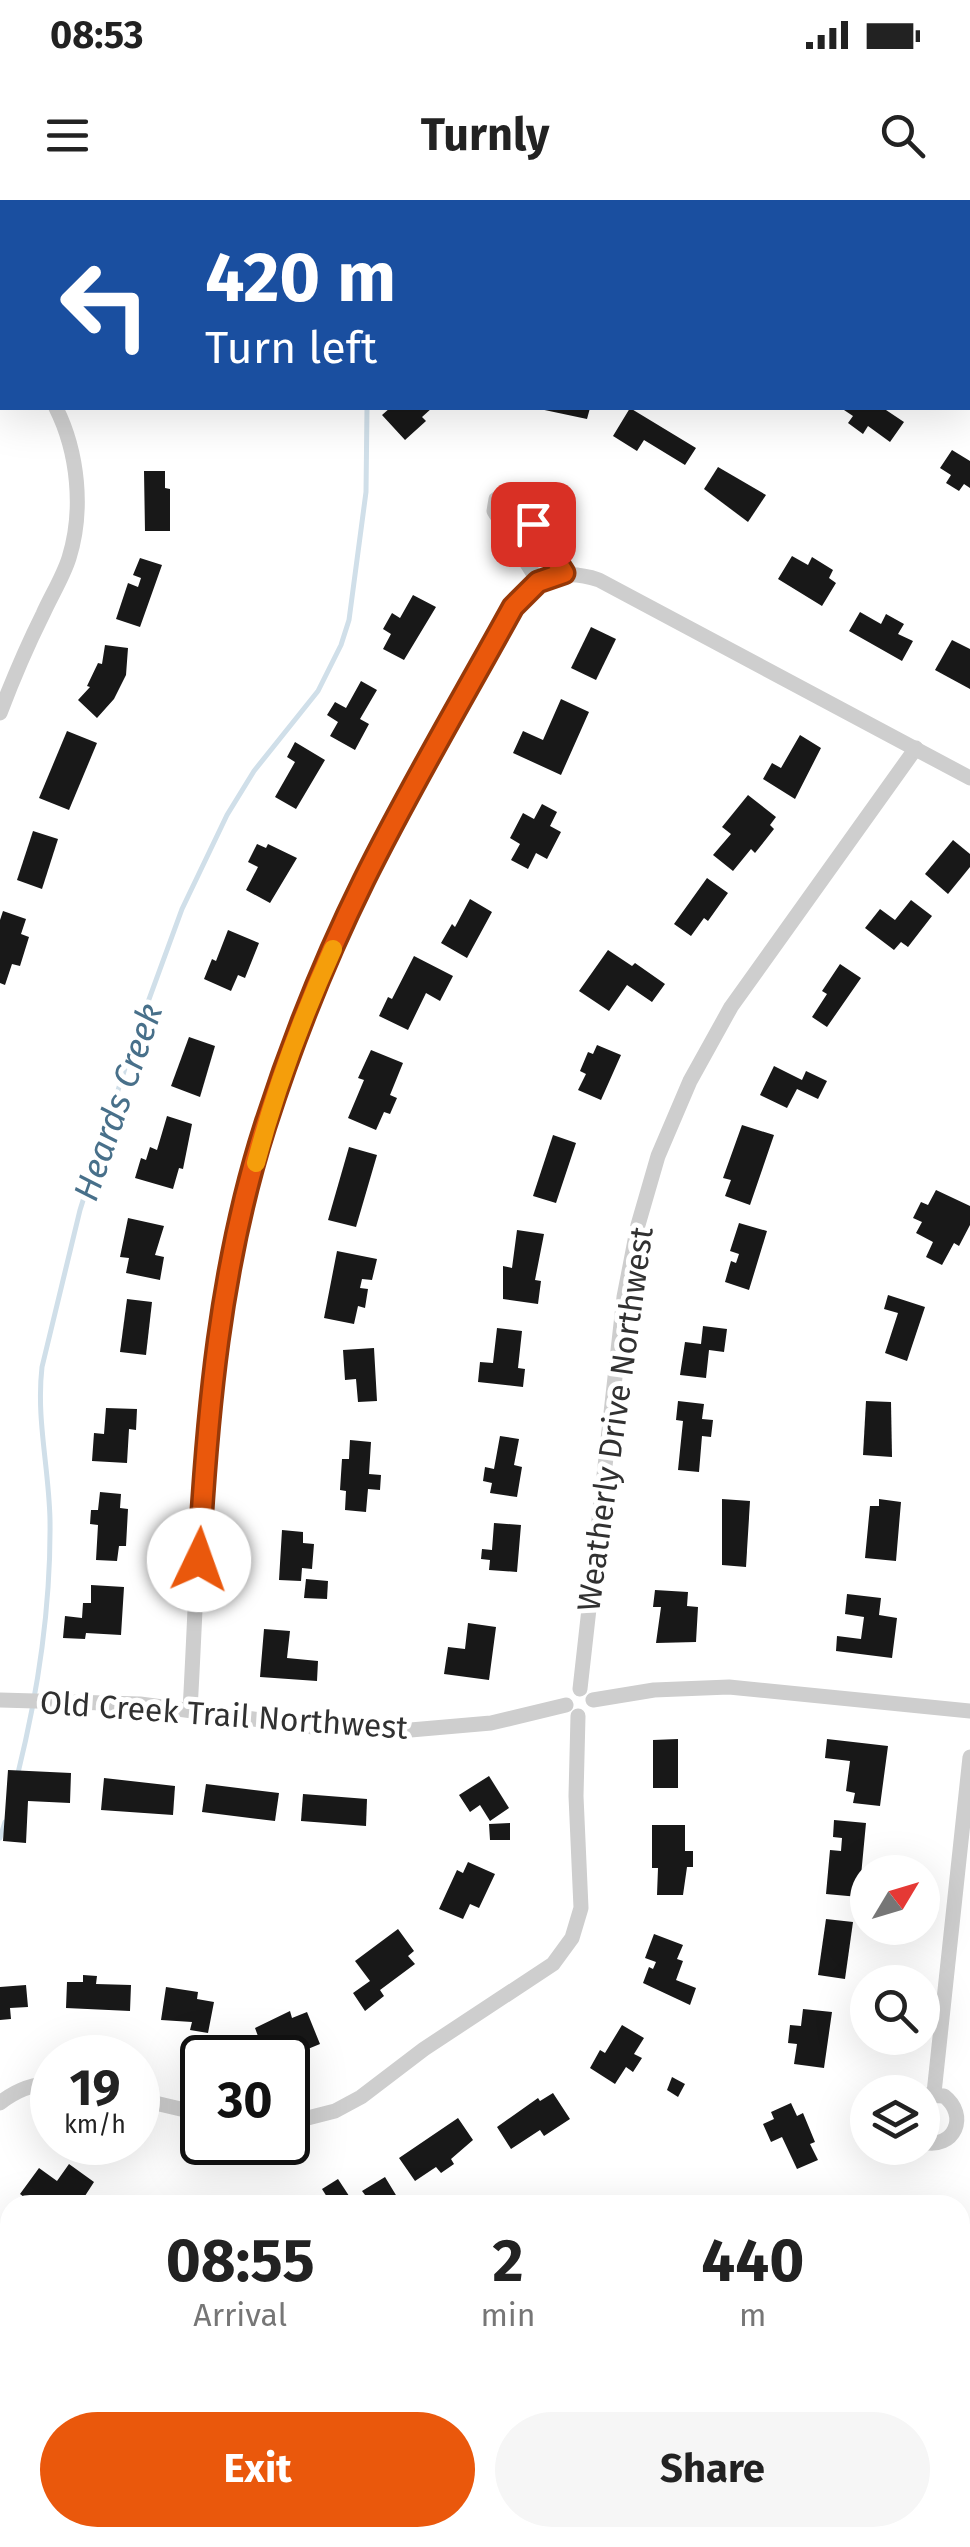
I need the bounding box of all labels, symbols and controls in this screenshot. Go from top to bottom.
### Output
text: 08:53 [50,12,144,58]
icon: menu [40,108,95,163]
text: Turnly [421,108,549,162]
icon: search [875,108,930,163]
text: 420 m [205,236,396,320]
icon: left [40,240,170,370]
text: Turn left [205,321,377,375]
pin [491,482,576,567]
icon: arrive [506,497,561,552]
water label: Heards Creek [65,998,171,1206]
street label: Weatherly Drive Northwest [569,1224,661,1614]
position arrow [147,1508,251,1612]
street label: Old Creek Trail Northwest [39,1683,410,1747]
north arrow [850,1855,940,1945]
map controls [850,1855,940,2165]
button: search [850,1965,940,2055]
speed limit sign: 30 [180,2035,310,2165]
text: 19 [69,2058,121,2118]
button: layers [850,2075,940,2165]
text: km/h [64,2110,126,2140]
text: 08:55 [166,2225,315,2297]
text: 2 [492,2225,523,2297]
text: 440 [701,2225,804,2297]
text: Arrival [193,2296,287,2334]
text: min [480,2296,536,2334]
text: m [739,2296,767,2334]
button: Exit [40,2412,475,2527]
button: Share [495,2412,930,2527]

